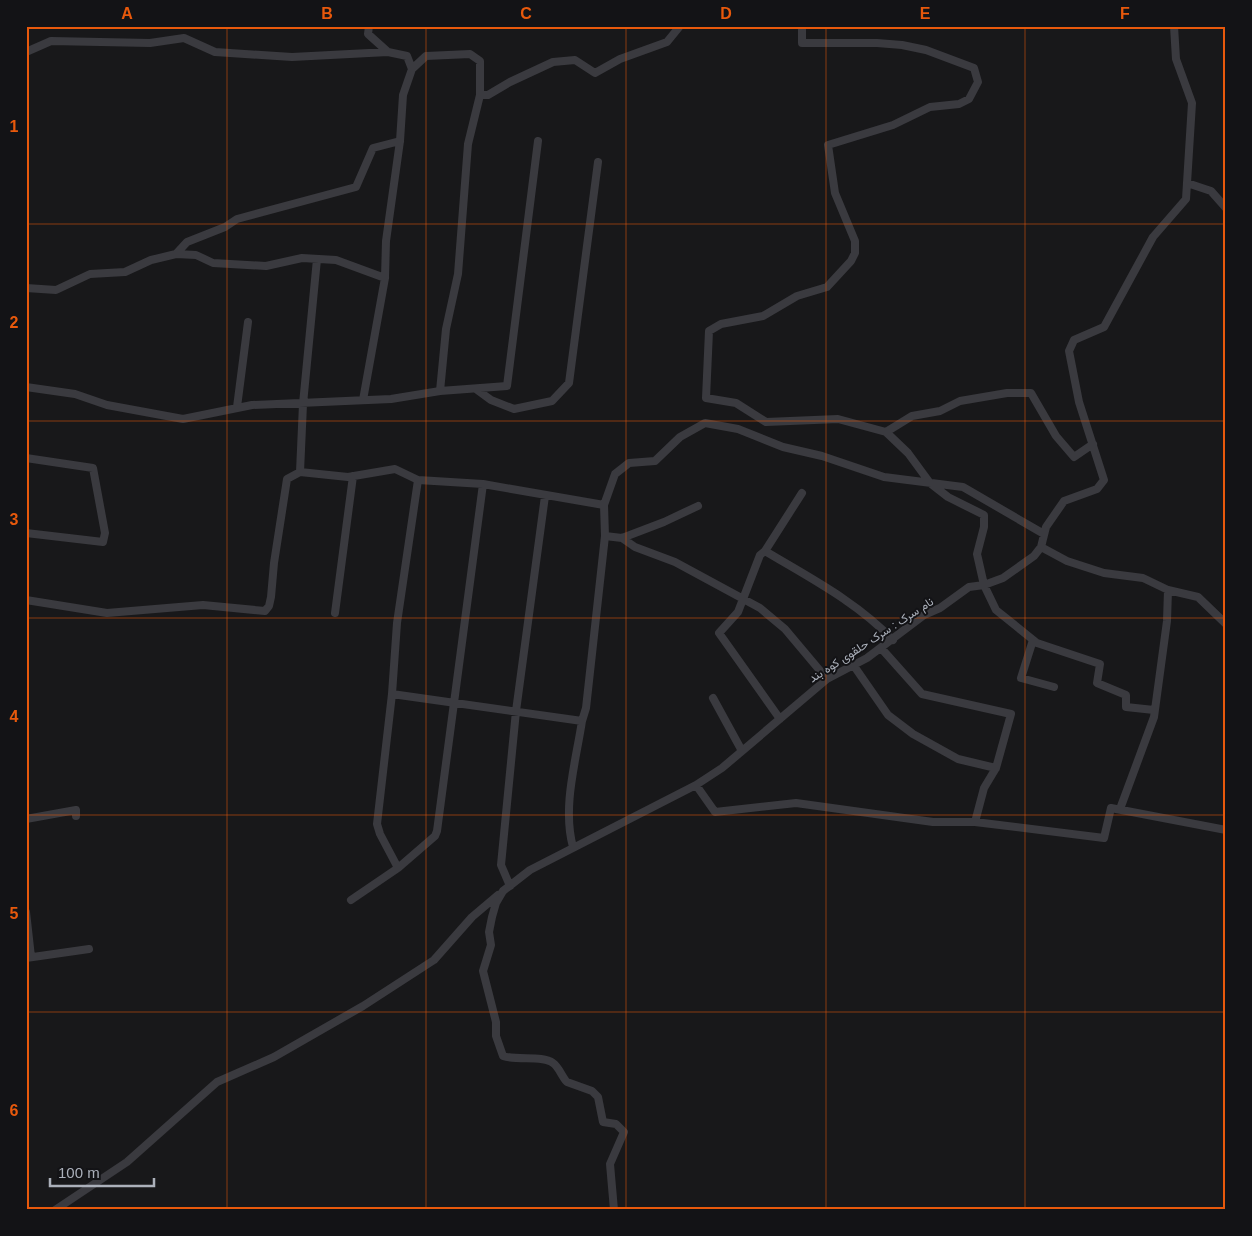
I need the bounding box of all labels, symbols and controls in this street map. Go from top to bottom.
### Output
text: A [121,5,133,22]
text: B [321,5,333,22]
text: C [520,5,532,22]
text: D [720,5,732,22]
text: E [920,5,931,22]
text: F [1120,5,1130,22]
text: 1 [10,118,19,135]
text: 2 [10,314,19,331]
text: 3 [10,511,19,528]
street label: نام سرک : سرک حلقوی کوه بند [806,594,937,686]
text: 4 [10,708,19,725]
text: 5 [10,905,19,922]
text: 6 [10,1102,19,1119]
scale bar [50,1156,154,1188]
text: 100 m [58,1164,100,1181]

